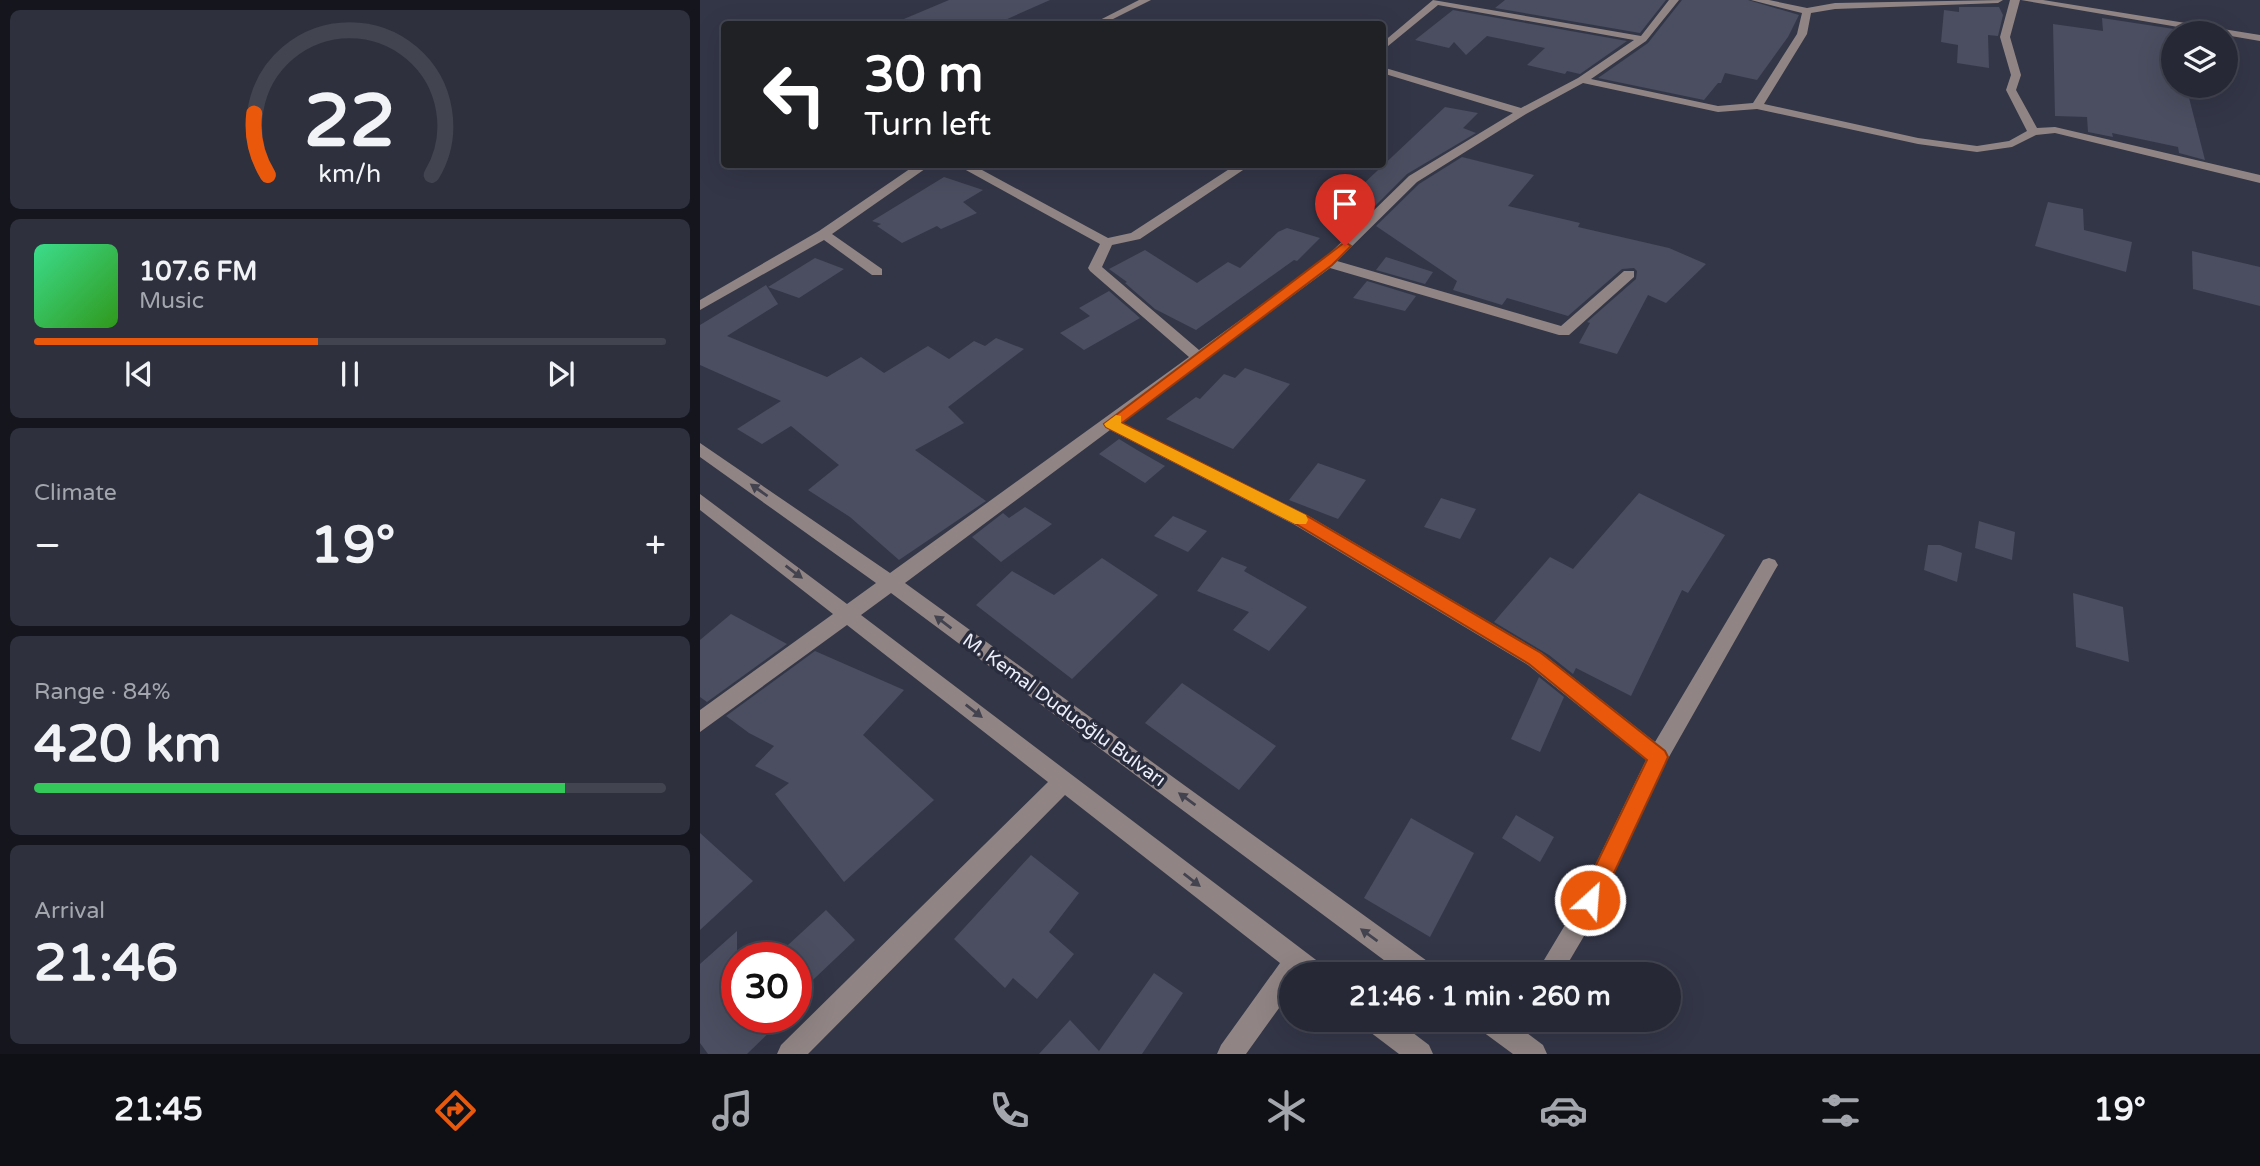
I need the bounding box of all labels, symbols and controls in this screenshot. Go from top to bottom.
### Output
map controls [2161,21,2238,98]
button: layers [2161,21,2238,98]
text: 30 m [864,46,983,105]
icon: left [749,49,840,140]
text: 22 [304,79,396,167]
text: Turn left [864,106,991,144]
text: km/h [319,159,381,189]
pin [1315,174,1375,246]
icon: arrive [1326,185,1364,223]
text: 107.6 FM [139,256,257,287]
text: Music [139,287,204,315]
icon: previous [120,355,158,393]
icon: pause [331,355,369,393]
icon: next [542,355,580,393]
text: Climate [34,479,117,507]
one-way arrow [749,484,768,497]
text: 19° [310,514,395,577]
text: − [34,523,61,569]
text: + [645,523,666,569]
one-way arrow [784,564,802,579]
one-way arrow [935,615,953,630]
street label: M. Kemal Duduoğlu Bulvarı [958,629,1170,791]
text: Range · 84% [34,678,170,706]
one-way arrow [964,703,982,718]
text: 420 km [34,713,222,776]
one-way arrow [1178,792,1196,806]
position arrow [1553,863,1627,937]
one-way arrow [1183,873,1201,887]
text: Arrival [34,897,105,925]
one-way arrow [1360,928,1379,942]
text: 21:46 [34,932,178,995]
speed limit sign: 30 [721,942,812,1033]
text: 21:46 · 1 min · 260 m [1349,981,1611,1012]
icon: directions [431,1086,480,1135]
icon: music [708,1086,757,1135]
icon: phone [985,1086,1034,1135]
icon: climate [1262,1086,1311,1135]
icon: car [1539,1086,1588,1135]
icon: filters [1816,1086,1865,1135]
text: 21:45 [114,1091,203,1129]
text: 19° [2094,1091,2146,1129]

